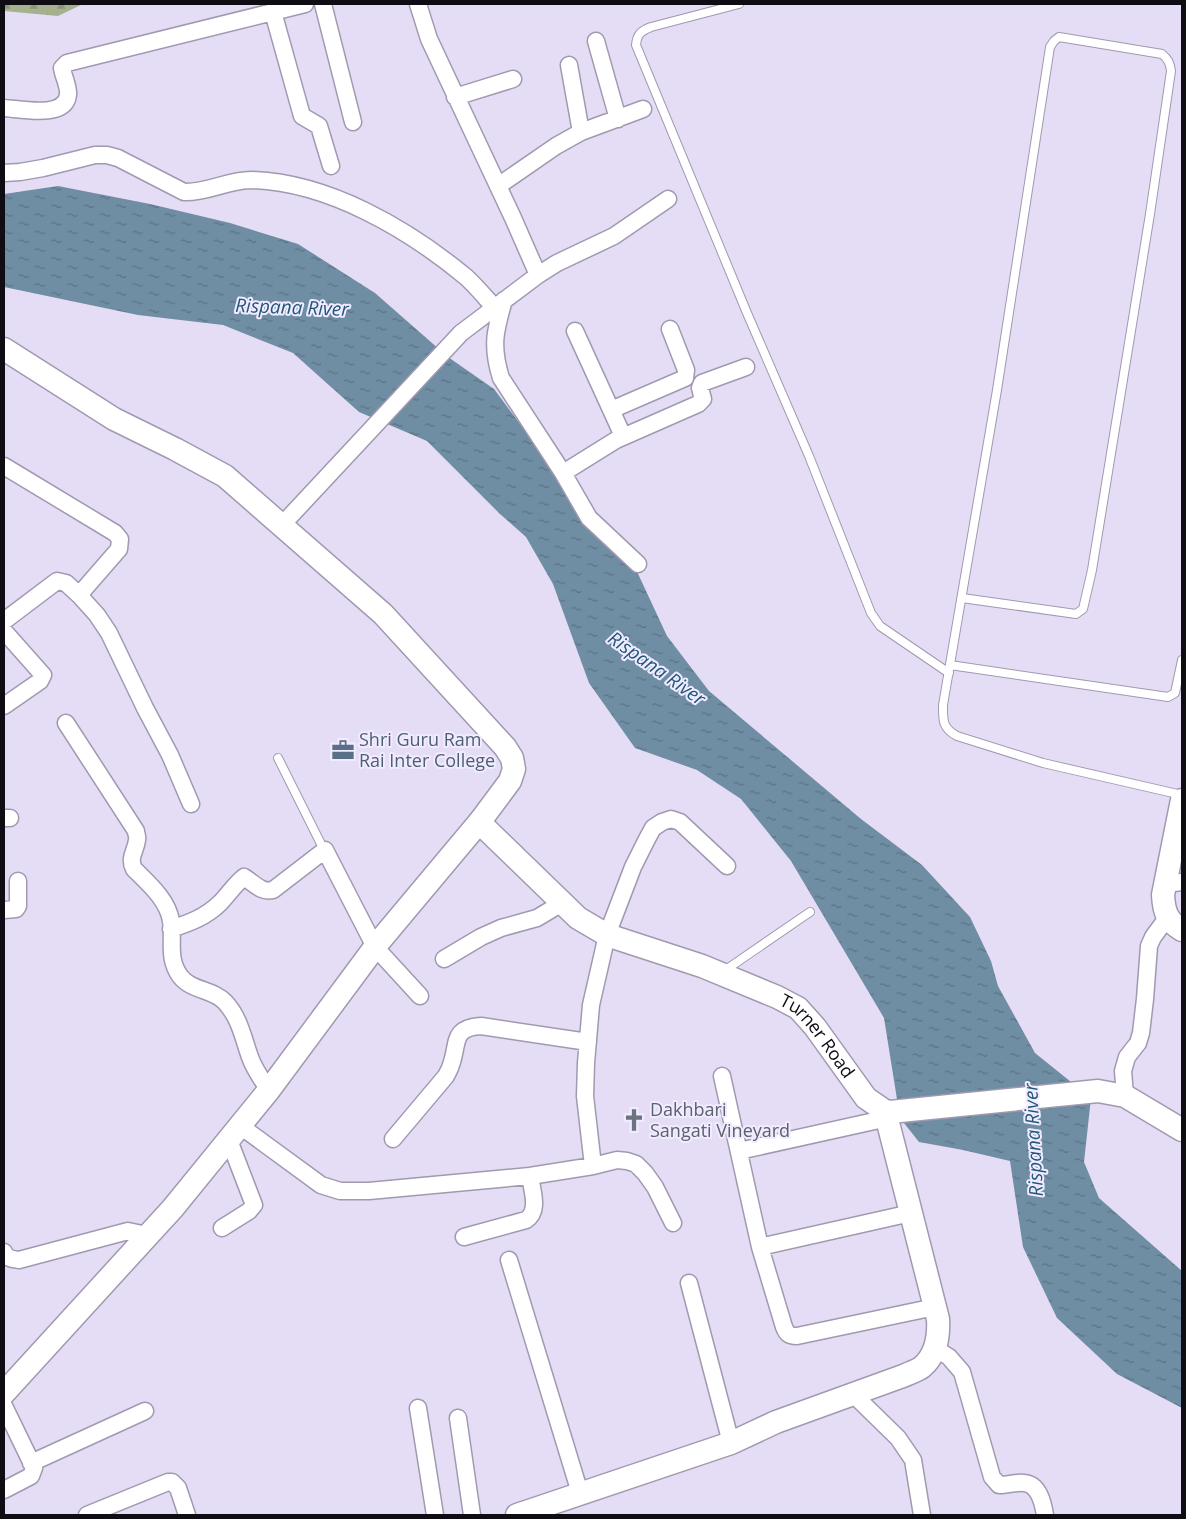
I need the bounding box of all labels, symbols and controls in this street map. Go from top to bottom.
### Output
water label: Rispana River [235,292,351,322]
water label: Rispana River [603,625,712,712]
place label: Shri Guru Ram Rai Inter College [359,727,495,772]
office icon: Shri Guru Ram Rai Inter College [330,737,356,763]
street label: Turner Road [776,988,861,1082]
water label: Rispana River [1017,1081,1049,1197]
place label: Dakhbari Sangati Vineyard [650,1097,790,1142]
church icon: Dakhbari Sangati Vineyard [621,1107,647,1133]

